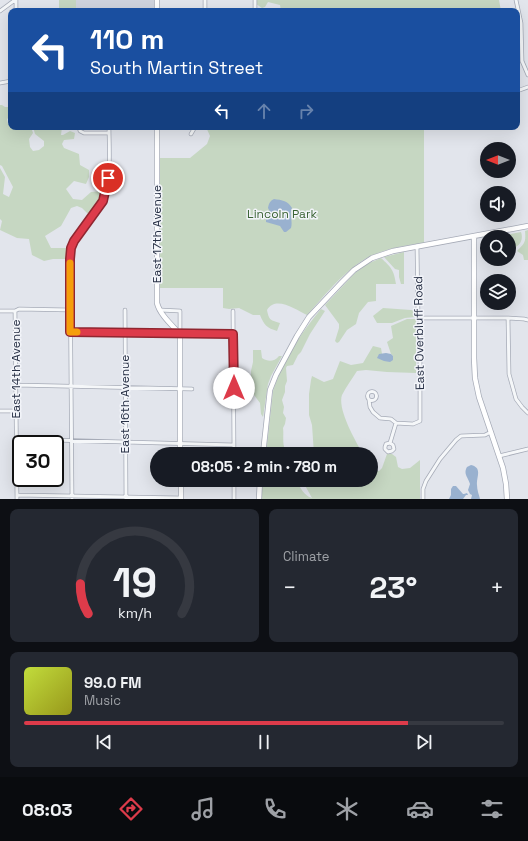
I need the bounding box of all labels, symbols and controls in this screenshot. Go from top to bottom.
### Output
text: 110 m [90,21,164,57]
icon: left [24,24,76,76]
text: South Martin Street [90,56,263,79]
icon: left [211,100,233,122]
icon: ahead [253,100,275,122]
icon: right [295,100,317,122]
north arrow [480,142,516,178]
map controls [480,142,516,310]
pin [91,161,125,195]
icon: arrive [97,167,119,189]
street label: East 17th Avenue [149,185,165,283]
button: sound [480,186,516,222]
park label: Lincoln Park [247,206,317,222]
button: search [480,230,516,266]
button: layers [480,274,516,310]
street label: East Overbluff Road [410,276,428,390]
street label: East 14th Avenue [8,319,24,419]
street label: East 16th Avenue [117,355,133,453]
position arrow [213,367,255,409]
speed limit sign: 30 [12,435,64,487]
text: 08:05 · 2 min · 780 m [191,457,337,476]
text: Climate [283,548,329,565]
text: 19 [112,555,157,608]
text: 23° [370,568,417,607]
text: − [283,573,297,601]
text: + [490,573,504,601]
text: km/h [117,603,152,621]
text: 99.0 FM [84,673,141,692]
text: Music [84,692,121,709]
icon: previous [93,731,115,753]
icon: pause [253,731,275,753]
icon: next [413,731,435,753]
icon: directions [117,795,145,823]
icon: music [189,795,217,823]
icon: phone [261,795,289,823]
icon: climate [333,795,361,823]
icon: car [406,795,434,823]
icon: filters [478,795,506,823]
text: 08:03 [22,798,73,821]

